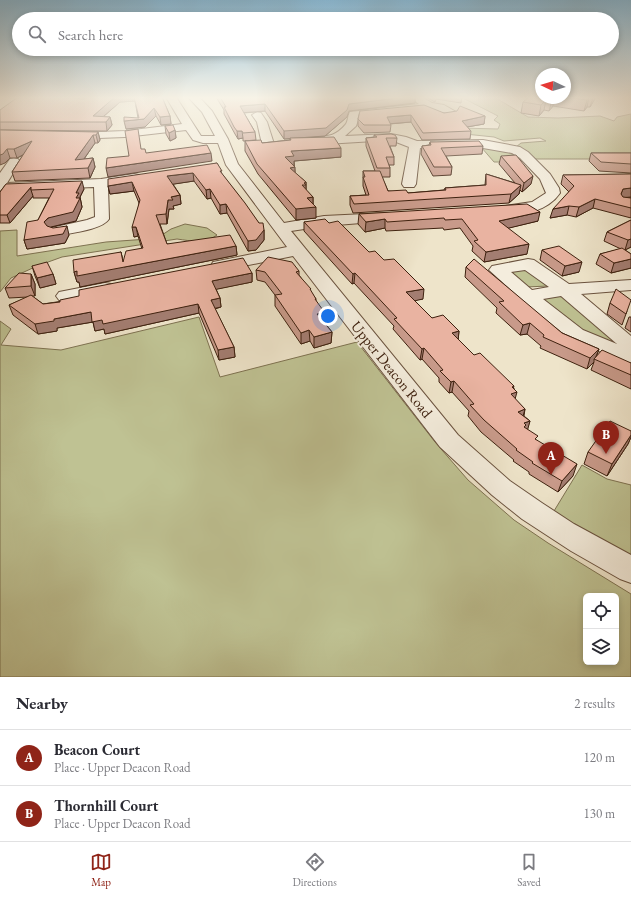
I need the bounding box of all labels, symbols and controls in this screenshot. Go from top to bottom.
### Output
search box [12,12,619,56]
icon: search [26,23,48,45]
text: Search here [58,25,123,44]
north arrow [535,68,571,104]
your location [318,306,338,326]
street label: Upper Deacon Road [347,317,437,422]
pin: B [593,421,619,454]
pin: A [538,442,564,475]
map controls [583,593,619,665]
button: locate [583,593,619,629]
button: layers [583,629,619,665]
text: Nearby [16,692,68,714]
text: 2 results [574,695,615,712]
text: Beacon Court [54,740,140,759]
text: A [24,749,34,766]
text: 120 m [584,749,615,766]
text: Place · Upper Deacon Road [54,759,191,776]
text: Thornhill Court [54,796,158,815]
text: B [25,805,33,822]
text: 130 m [584,805,615,822]
text: Place · Upper Deacon Road [54,815,191,832]
tab: Map [90,851,112,889]
tab: Directions [293,851,337,889]
tab: Saved [517,851,541,889]

